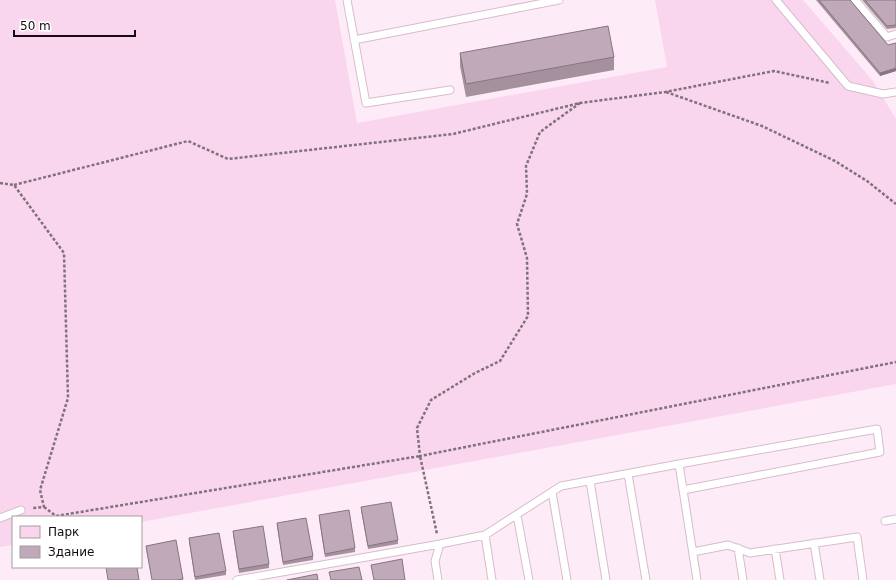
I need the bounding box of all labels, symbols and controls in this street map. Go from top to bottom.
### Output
scale bar [14,12,135,38]
text: 50 m [20,19,51,33]
legend [12,516,142,568]
text: Парк [48,525,79,539]
text: Здание [48,545,94,559]

